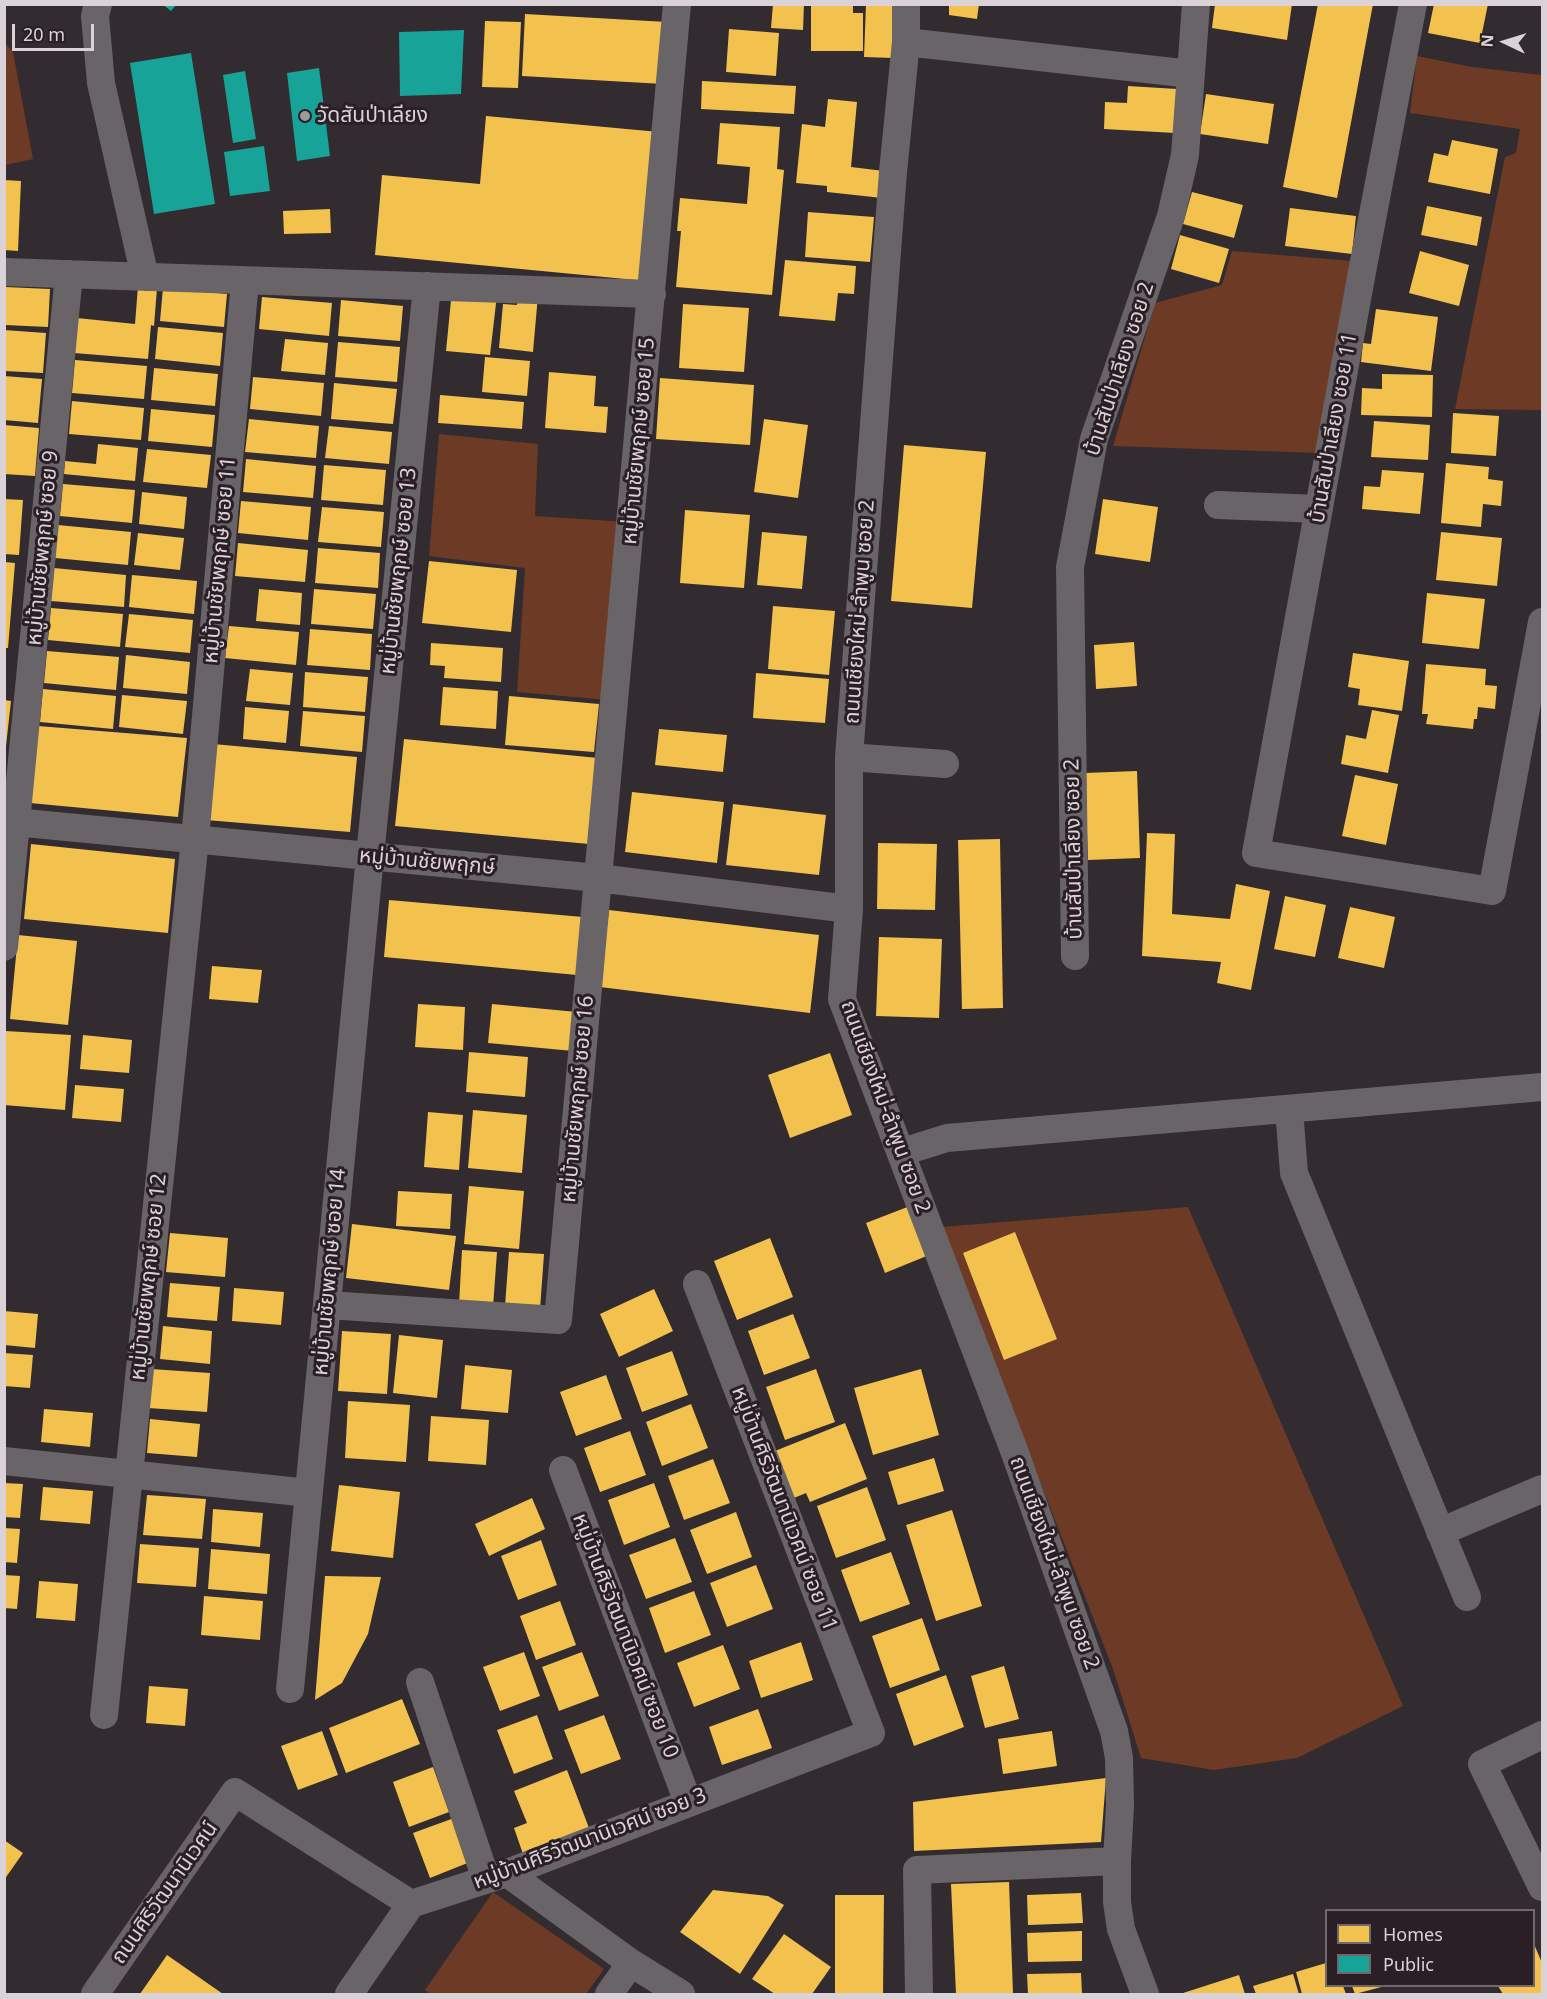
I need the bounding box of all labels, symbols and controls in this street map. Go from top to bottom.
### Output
scale bar [15,12,98,50]
north arrow [1475,12,1535,72]
text: 20 m [23,22,65,46]
text: N [1476,33,1498,48]
place label: วัดสันป่าเลียง [317,103,428,129]
marker: วัดสันป่าเลียง [298,109,312,123]
street label: บ้านสันป่าเลียง ซอย 2 [1080,279,1160,459]
street label: บ้านสันป่าเลียง ซอย 11 [1305,331,1363,525]
street label: หมู่บ้านชัยพฤกษ์ ซอย 15 [617,336,661,546]
street label: หมู่บ้านชัยพฤกษ์ ซอย 9 [22,449,64,647]
street label: หมู่บ้านชัยพฤกษ์ ซอย 11 [198,455,242,665]
street label: หมู่บ้านชัยพฤกษ์ ซอย 13 [376,466,422,676]
street label: ถนนเชียงใหม่-ลำพูน ซอย 2 [840,499,880,725]
street label: บ้านสันป่าเลียง ซอย 2 [1060,758,1088,940]
street label: หมู่บ้านชัยพฤกษ์ [358,843,496,881]
street label: หมู่บ้านชัยพฤกษ์ ซอย 16 [556,994,600,1204]
street label: ถนนเชียงใหม่-ลำพูน ซอย 2 [835,997,935,1217]
street label: หมู่บ้านชัยพฤกษ์ ซอย 14 [308,1167,352,1377]
street label: หมู่บ้านชัยพฤกษ์ ซอย 12 [126,1172,172,1382]
street label: หมู่บ้านศิริวัฒนานิเวศน์ ซอย 11 [726,1383,842,1635]
street label: ถนนเชียงใหม่-ลำพูน ซอย 2 [1004,1453,1104,1673]
street label: หมู่บ้านศิริวัฒนานิเวศน์ ซอย 10 [567,1510,683,1762]
street label: หมู่บ้านศิริวัฒนานิเวศน์ ซอย 3 [470,1783,710,1895]
street label: ถนนศิริวัฒนานิเวศน์ [107,1817,223,1969]
legend [1325,1909,1535,1987]
text: Homes [1383,1922,1443,1946]
text: Public [1383,1952,1434,1976]

